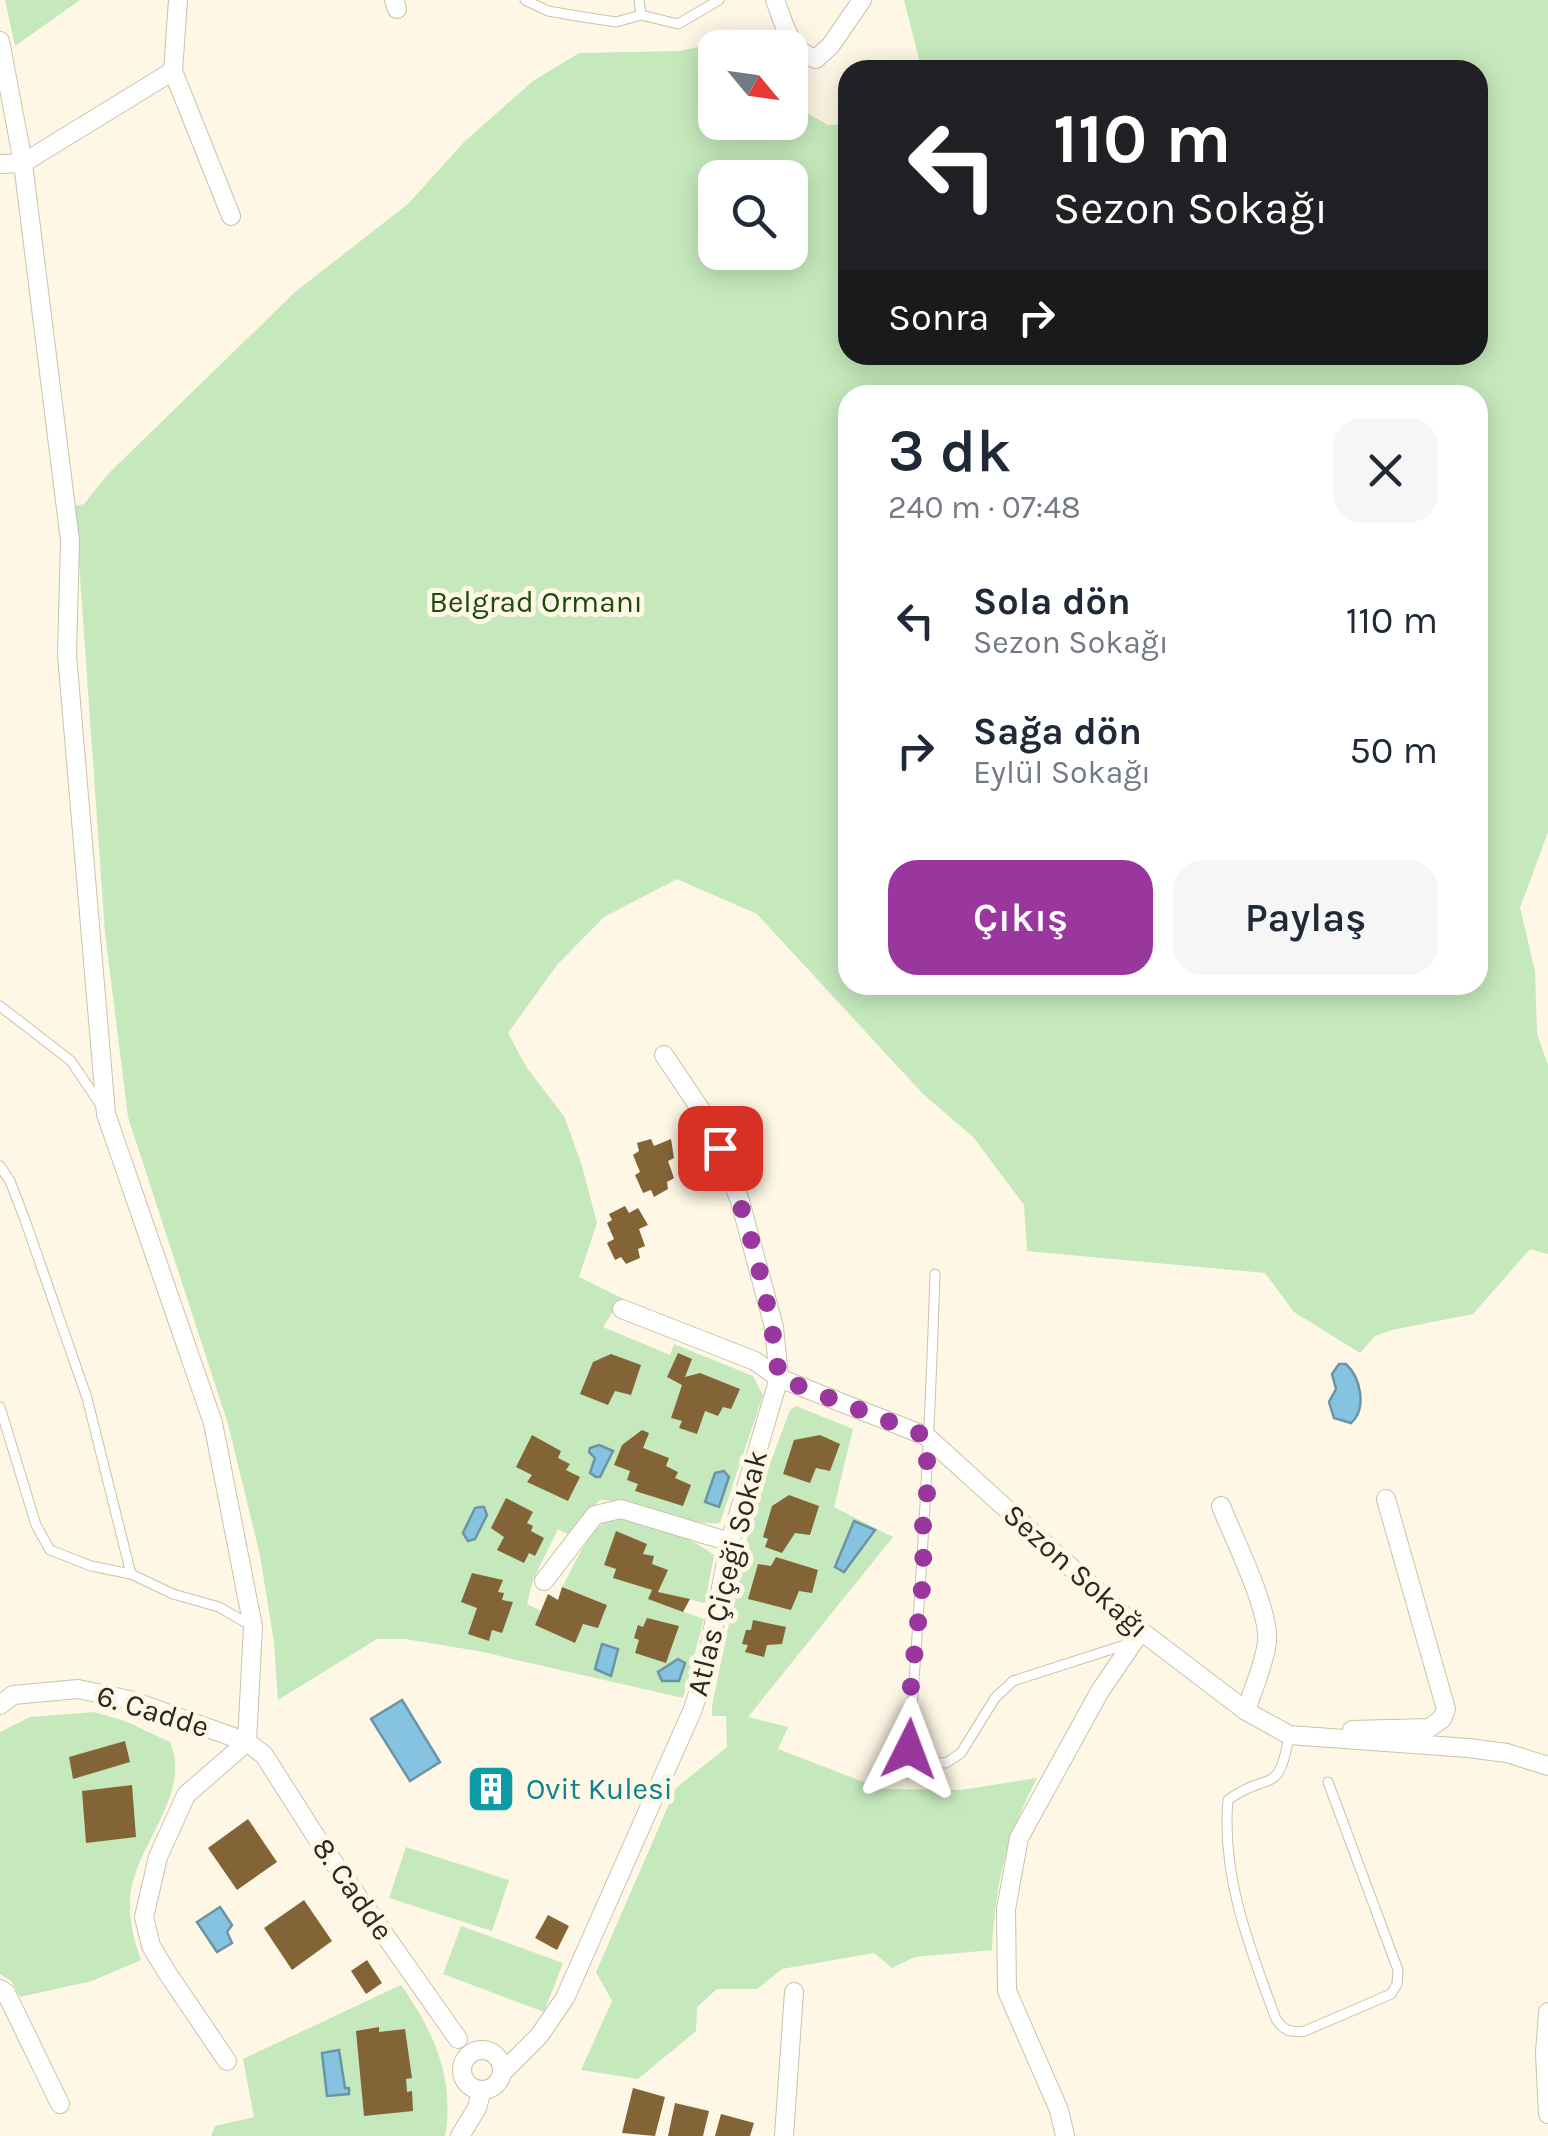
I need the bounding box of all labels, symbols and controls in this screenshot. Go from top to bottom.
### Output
north arrow [698,30,808,140]
map controls [698,30,808,270]
text: 110 m [1053,98,1231,180]
icon: left [888,100,1018,230]
button: search [698,160,808,270]
text: Sezon Sokağı [1053,182,1328,234]
icon: right [1009,290,1064,345]
text: Sonra [888,295,989,340]
text: 3 dk [888,416,1011,486]
button: close [1333,418,1438,523]
text: 240 m · 07:48 [888,489,1081,526]
text: Sola dön [973,579,1131,624]
park label: Belgrad Ormanı [429,584,643,620]
icon: left [888,593,943,648]
text: 110 m [1346,598,1438,643]
text: Sezon Sokağı [973,624,1168,661]
text: Sağa dön [973,709,1142,754]
icon: right [888,723,943,778]
text: 50 m [1349,728,1438,773]
text: Eylül Sokağı [973,754,1151,791]
button: Çıkış [888,860,1153,975]
button: Paylaş [1173,860,1438,975]
pin [678,1106,763,1191]
icon: arrive [693,1121,748,1176]
street label: Atlas Çiçeği Sokak [679,1446,775,1700]
street label: Sezon Sokağı [996,1496,1156,1646]
street label: 6. Cadde [92,1677,214,1745]
position arrow [857,1697,961,1801]
building icon: Ovit Kulesi [465,1763,517,1815]
place label: Ovit Kulesi [526,1771,673,1807]
street label: 8. Cadde [305,1831,401,1947]

